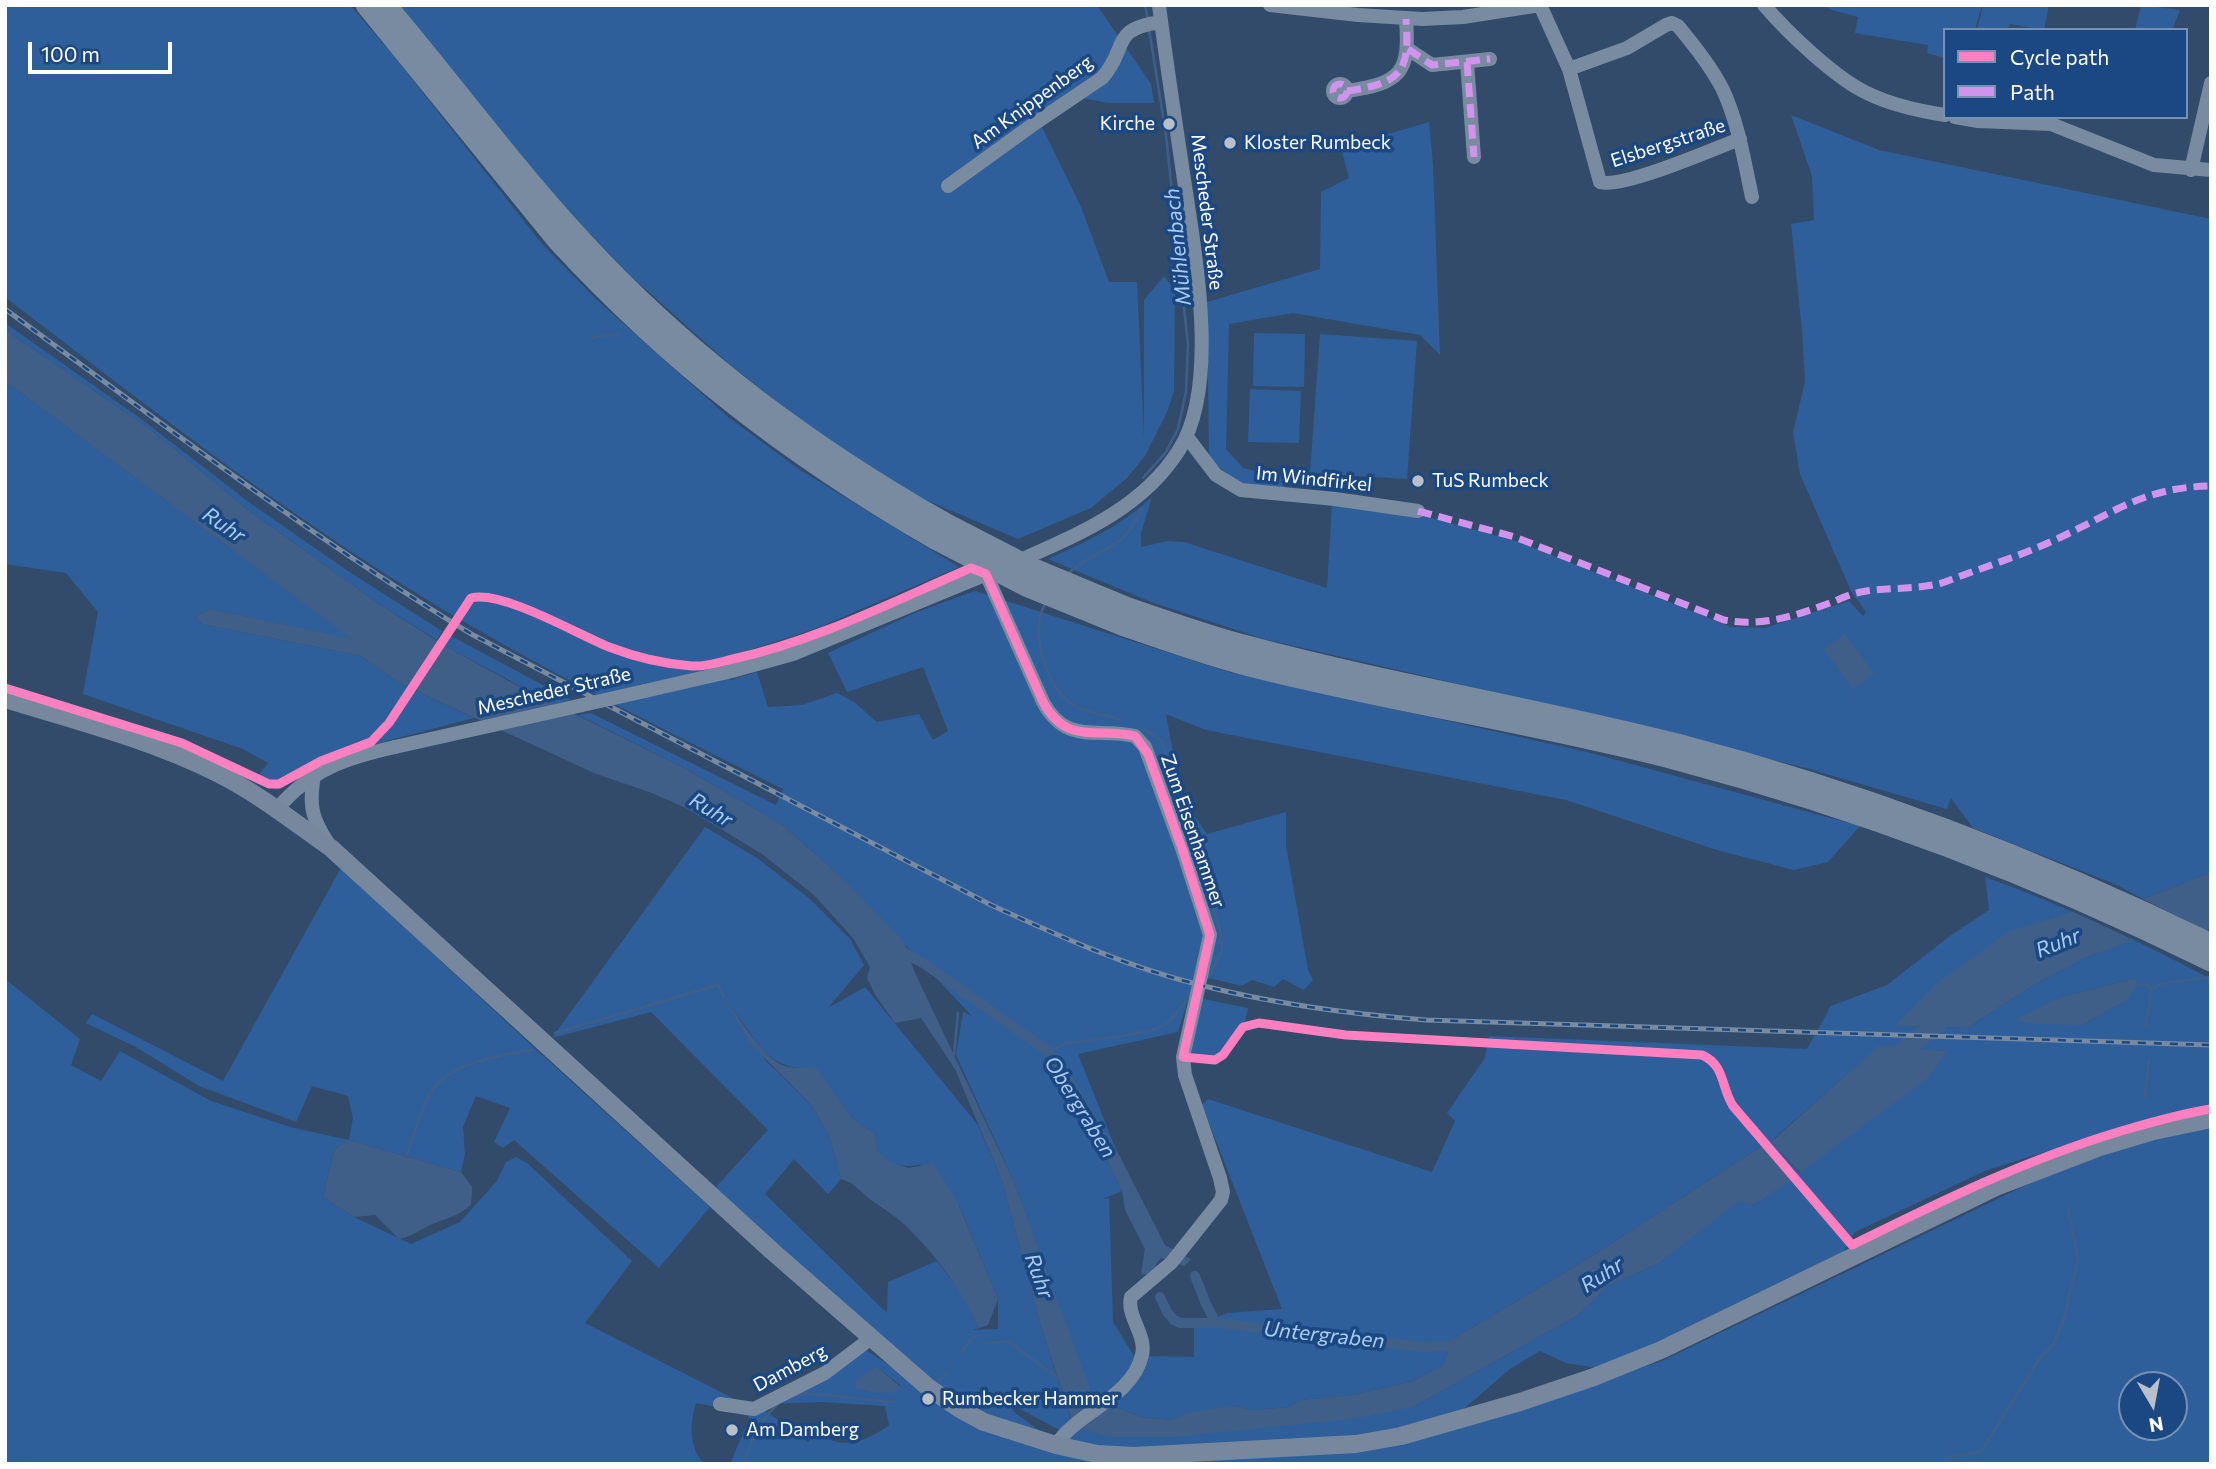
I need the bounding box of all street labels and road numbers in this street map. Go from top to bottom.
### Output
street label: Am Knippenberg [967,50,1097,154]
street label: Elsbergstraße [1608,114,1728,172]
street label: Mescheder Straße [1186,133,1228,291]
street label: Im Windfirkel [1255,462,1373,496]
street label: Mescheder Straße [475,662,633,720]
street label: Zum Eisenhammer [1156,751,1230,911]
street label: Damberg [749,1339,831,1397]

